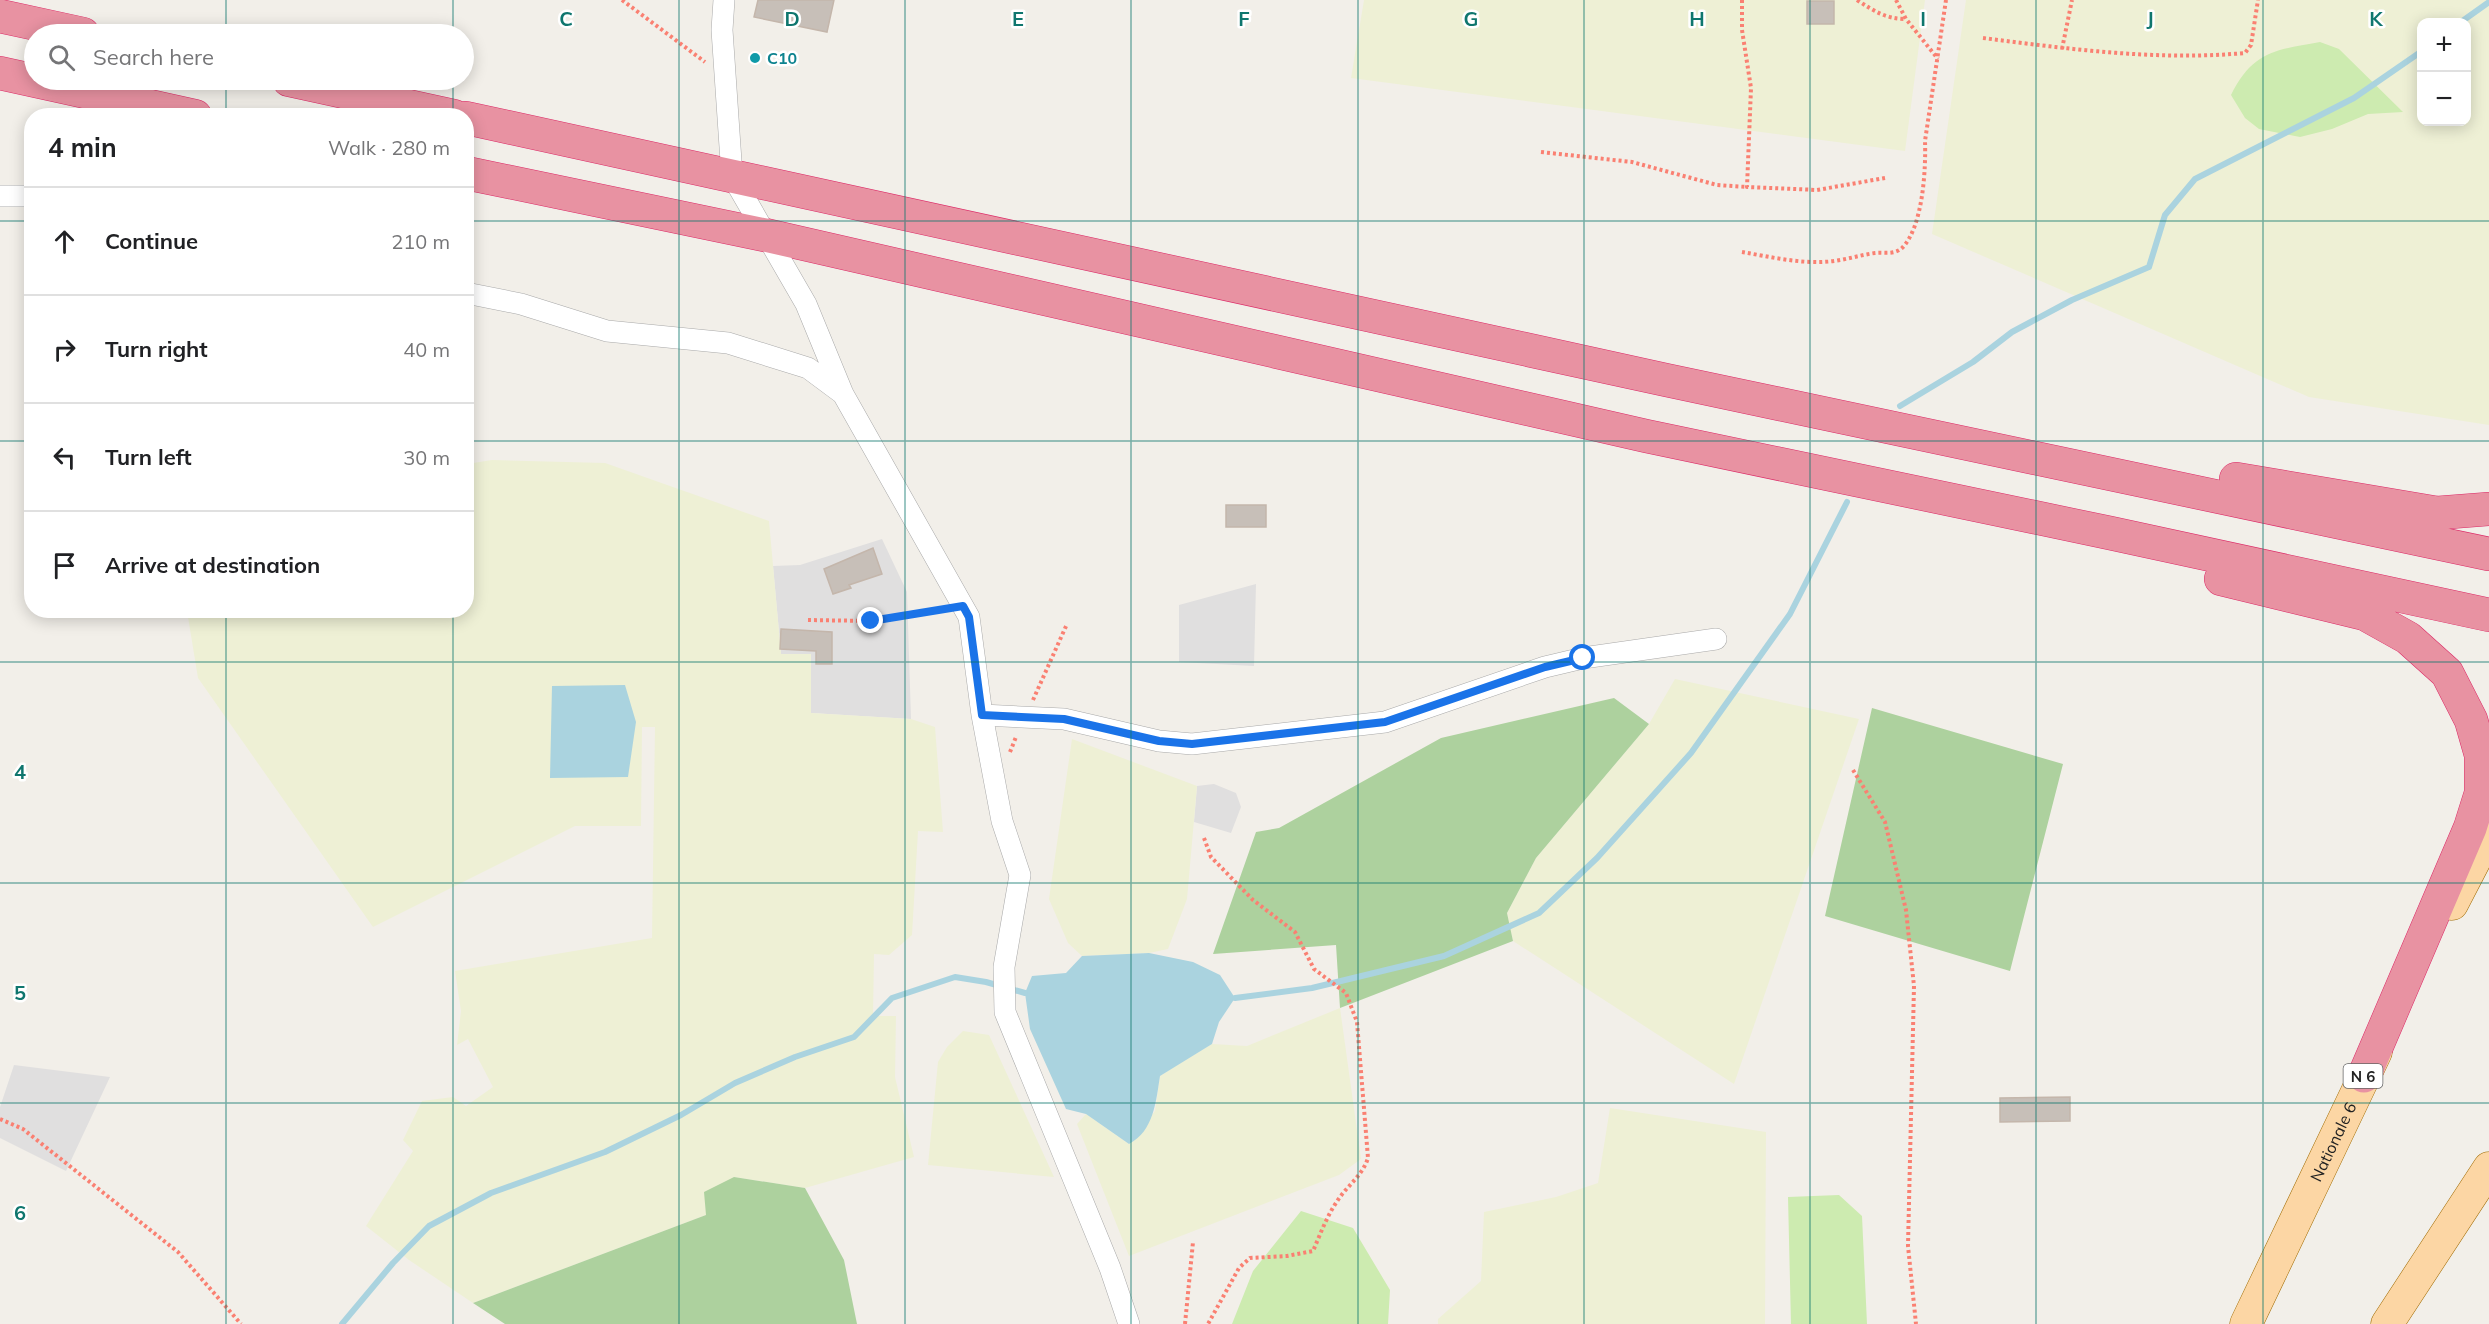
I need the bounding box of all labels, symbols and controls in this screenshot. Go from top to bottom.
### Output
text: C [559,6,573,31]
text: D [784,6,800,31]
text: E [1012,6,1024,31]
text: F [1238,6,1250,31]
text: G [1464,6,1478,31]
text: H [1689,6,1705,31]
text: I [1920,6,1926,31]
text: J [2146,6,2154,31]
text: K [2369,6,2383,31]
map controls [2417,18,2471,126]
button: + [2417,18,2471,72]
search box [24,24,474,90]
icon: search [45,41,78,74]
text: Search here [93,43,214,71]
place label: C10 [767,48,797,68]
marker: C10 [748,51,762,65]
button: − [2417,72,2471,126]
text: 4 min [48,131,117,164]
text: Walk · 280 m [328,135,450,160]
icon: ahead [48,225,81,258]
text: Continue [105,227,198,255]
text: 210 m [391,229,450,254]
icon: right [48,333,81,366]
text: Turn right [105,335,208,363]
text: 40 m [403,337,450,362]
icon: left [48,441,81,474]
text: Turn left [105,443,192,471]
text: 30 m [403,445,450,470]
icon: arrive [48,549,81,582]
text: Arrive at destination [105,551,320,579]
route end [857,607,883,633]
route start [1569,644,1595,670]
text: 4 [14,759,26,784]
text: 5 [14,980,26,1005]
road number: N 6 [2344,1064,2382,1088]
street label: Nationale 6 [2306,1099,2361,1185]
text: 6 [14,1200,26,1225]

